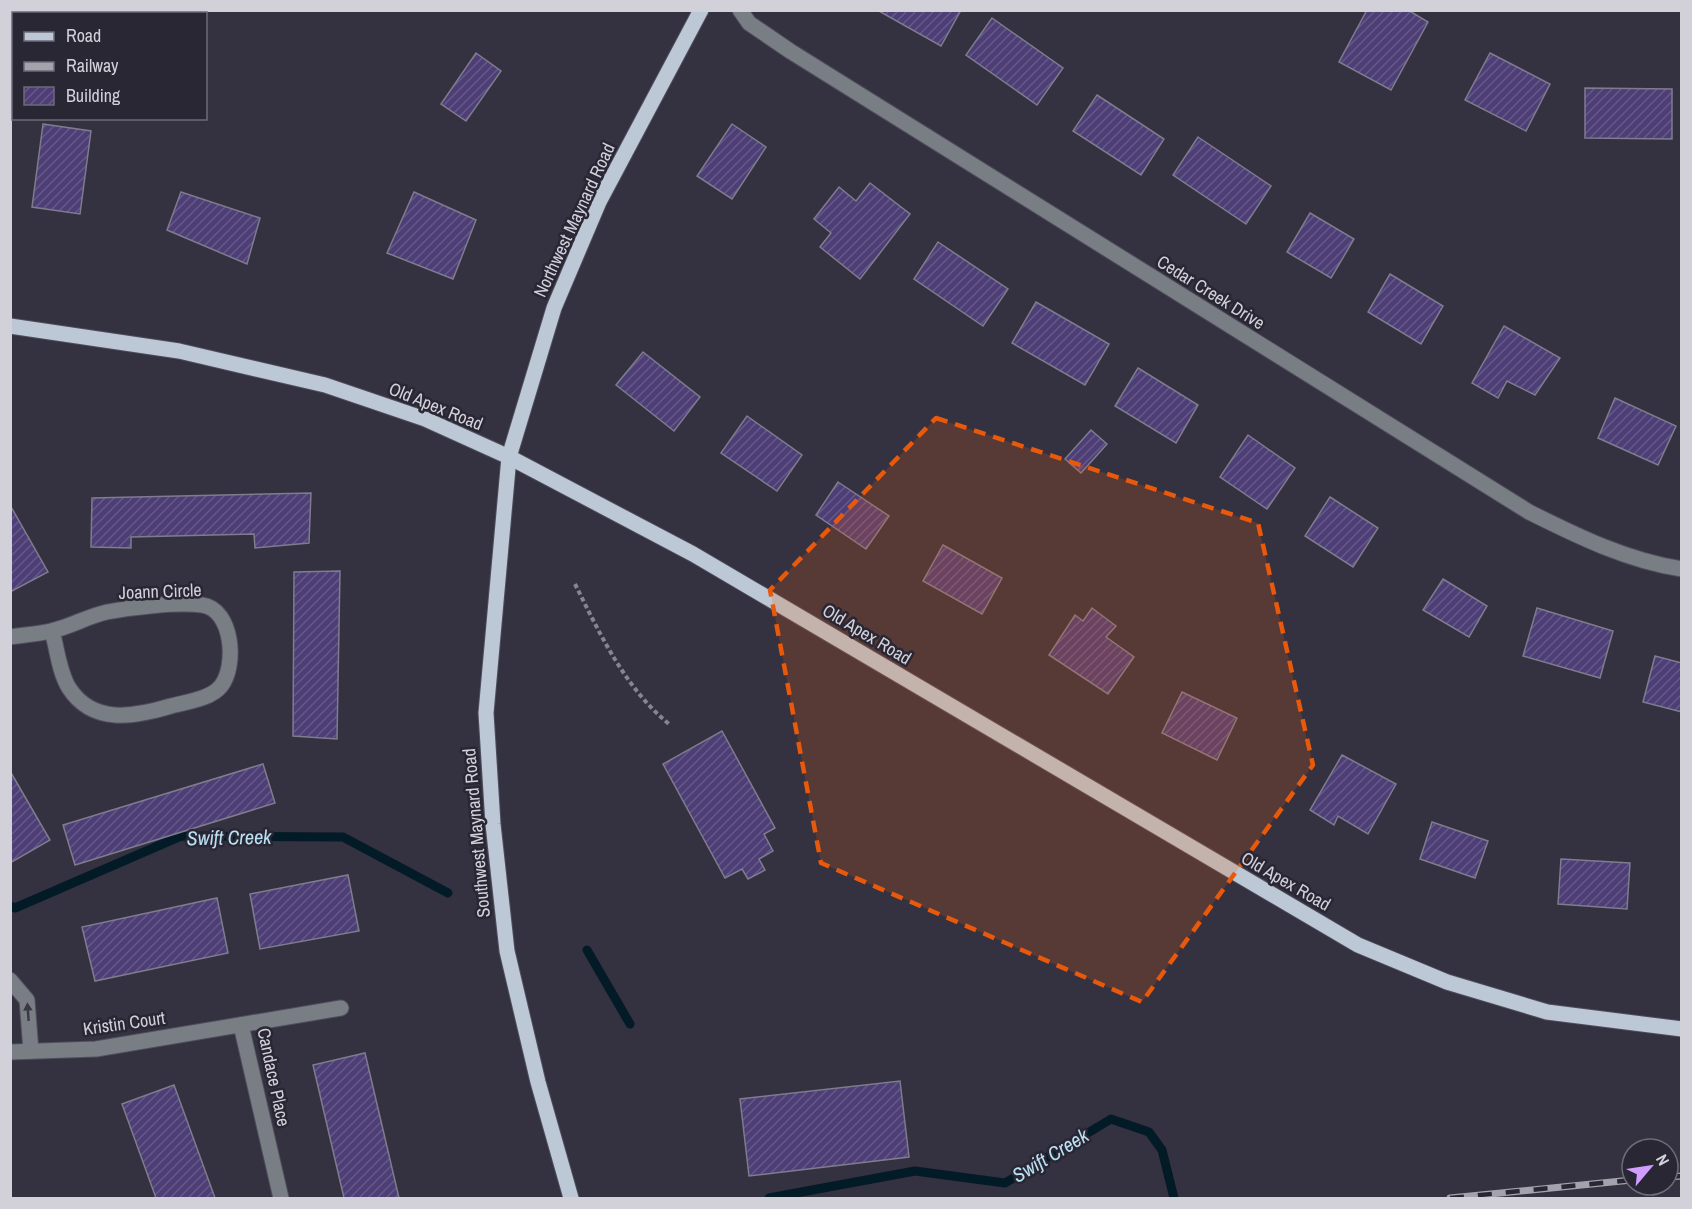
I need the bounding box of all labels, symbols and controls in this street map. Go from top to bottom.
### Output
legend [12,12,207,120]
text: Road [66,23,101,48]
text: Railway [66,53,119,78]
text: Building [66,83,121,108]
street label: Northwest Maynard Road [527,139,621,301]
street label: Cedar Creek Drive [1152,249,1270,335]
street label: Old Apex Road [385,376,487,436]
street label: Joann Circle [118,577,202,605]
street label: Old Apex Road [818,598,916,670]
street label: Southwest Maynard Road [456,747,496,919]
water label: Swift Creek [186,823,272,851]
street label: Old Apex Road [1237,845,1335,917]
one-way arrow [24,1003,33,1022]
street label: Kristin Court [81,1005,167,1041]
street label: Candace Place [251,1025,297,1129]
water label: Swift Creek [1007,1121,1094,1188]
north arrow [1620,1137,1680,1197]
text: N [1651,1150,1675,1169]

